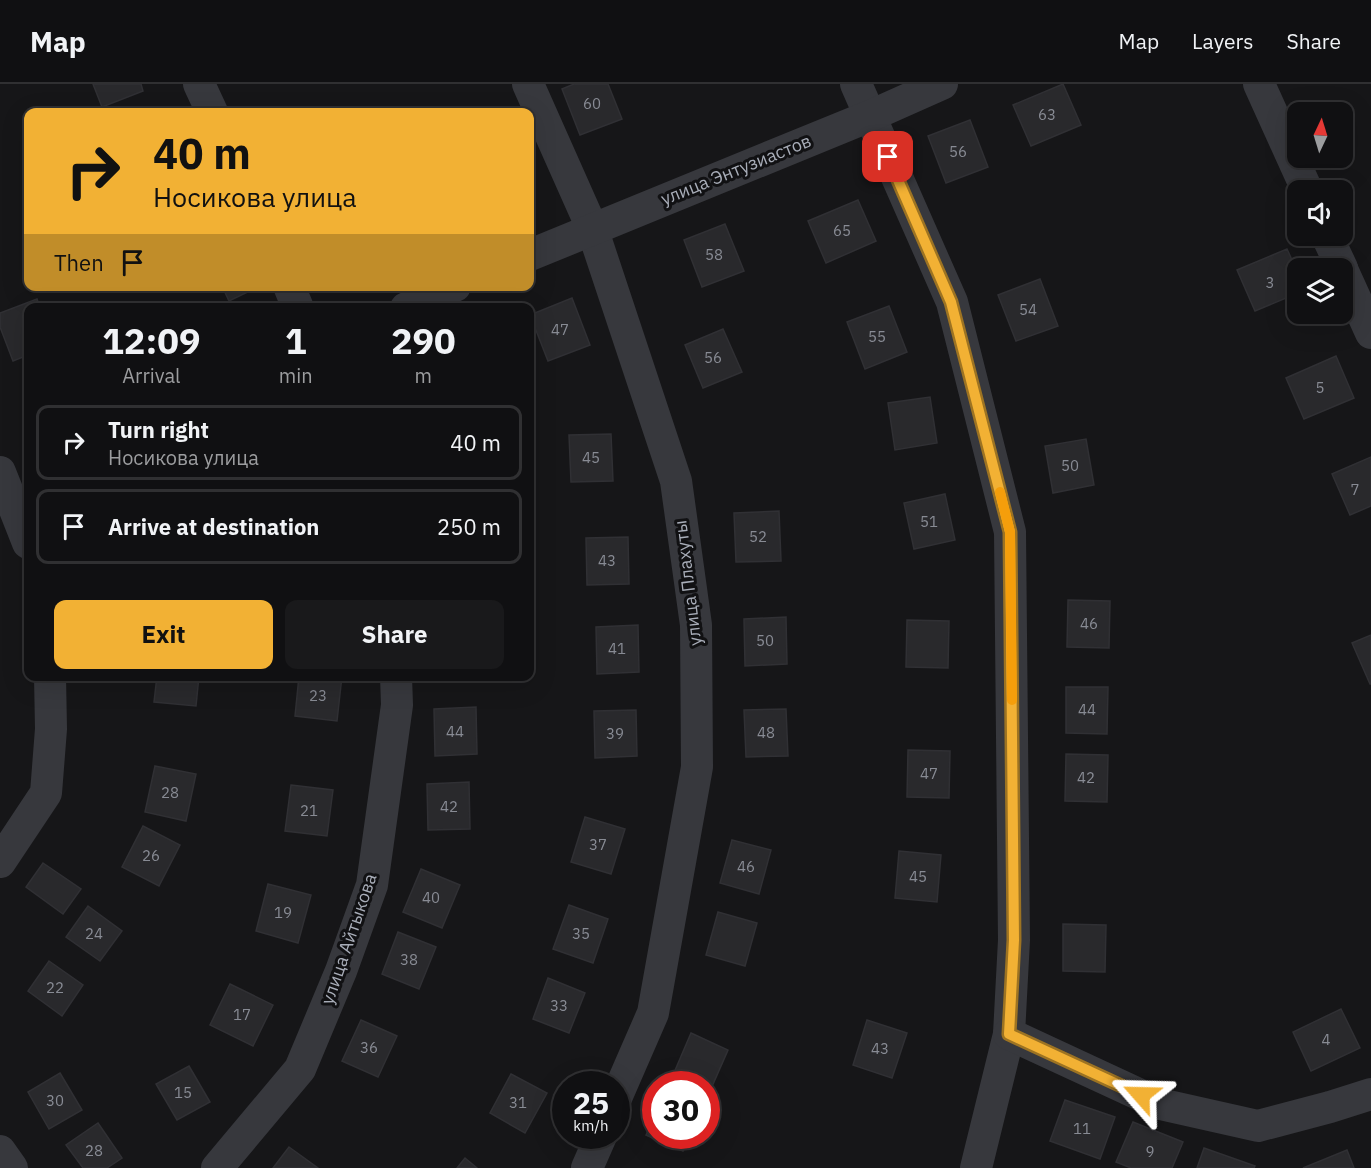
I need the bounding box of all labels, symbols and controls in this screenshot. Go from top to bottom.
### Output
text: Map [30,23,86,60]
text: Map [1119,27,1159,55]
text: Layers [1192,27,1254,55]
text: Share [1287,27,1341,55]
house number: 60 [583,94,601,113]
north arrow [1287,102,1353,168]
map controls [1287,102,1353,324]
house number: 63 [1038,105,1056,124]
text: 40 m [153,126,251,181]
street label: улица Энтузиастов [657,129,814,210]
pin [862,131,913,182]
icon: right [54,132,132,210]
icon: arrive [871,140,904,173]
house number: 56 [949,142,967,161]
text: Носикова улица [153,179,357,214]
button: sound [1287,180,1353,246]
house number: 65 [833,221,851,240]
house number: 58 [705,245,723,264]
icon: arrive [116,246,149,279]
text: Then [54,248,104,277]
button: layers [1287,258,1353,324]
house number: 3 [1265,273,1275,292]
house number: 54 [1019,300,1037,319]
text: 12:09 [102,317,201,364]
text: 1 [285,317,307,364]
text: 290 [391,317,456,364]
house number: 47 [551,320,569,339]
house number: 55 [868,327,886,346]
house number: 56 [704,348,722,367]
text: Arrival [122,362,181,389]
text: min [279,362,313,389]
text: m [415,362,432,389]
house number: 5 [1315,378,1325,397]
text: Turn right [108,415,209,444]
icon: right [57,426,90,459]
text: 40 m [450,428,501,457]
text: Носикова улица [108,444,259,471]
house number: 45 [582,448,600,467]
house number: 50 [1061,456,1079,475]
house number: 7 [1350,480,1360,499]
icon: arrive [57,510,90,543]
text: Arrive at destination [108,512,319,541]
text: 250 m [437,512,501,541]
house number: 51 [920,512,938,531]
street label: улица Плахуты [668,519,707,647]
house number: 52 [749,527,767,546]
house number: 43 [598,551,616,570]
button: Exit [54,600,273,669]
button: Share [285,600,504,669]
house number: 46 [1080,614,1098,633]
house number: 50 [756,631,774,650]
house number: 41 [608,639,626,658]
house number: 23 [309,686,327,705]
house number: 44 [1078,700,1096,719]
house number: 44 [446,722,464,741]
house number: 48 [757,723,775,742]
house number: 39 [606,724,624,743]
house number: 47 [920,764,938,783]
house number: 42 [1077,768,1095,787]
house number: 28 [161,783,179,802]
house number: 42 [440,797,458,816]
house number: 21 [300,801,318,820]
house number: 37 [589,835,607,854]
house number: 26 [142,846,160,865]
house number: 46 [737,857,755,876]
house number: 45 [909,867,927,886]
street label: улица Айтыкова [315,870,382,1007]
house number: 40 [422,888,440,907]
house number: 19 [274,903,292,922]
house number: 24 [85,924,103,943]
house number: 35 [572,924,590,943]
house number: 38 [400,950,418,969]
house number: 22 [46,978,64,997]
house number: 33 [550,996,568,1015]
house number: 17 [233,1005,251,1024]
house number: 4 [1321,1030,1331,1049]
house number: 36 [360,1038,378,1057]
house number: 43 [871,1039,889,1058]
position arrow [1109,1063,1173,1127]
speed limit sign: 30 [642,1071,720,1149]
house number: 15 [174,1083,192,1102]
text: 25 [573,1083,609,1122]
house number: 30 [46,1091,64,1110]
house number: 31 [509,1093,527,1112]
text: km/h [573,1116,609,1135]
house number: 11 [1073,1119,1091,1138]
house number: 28 [85,1141,103,1160]
house number: 9 [1145,1142,1155,1161]

